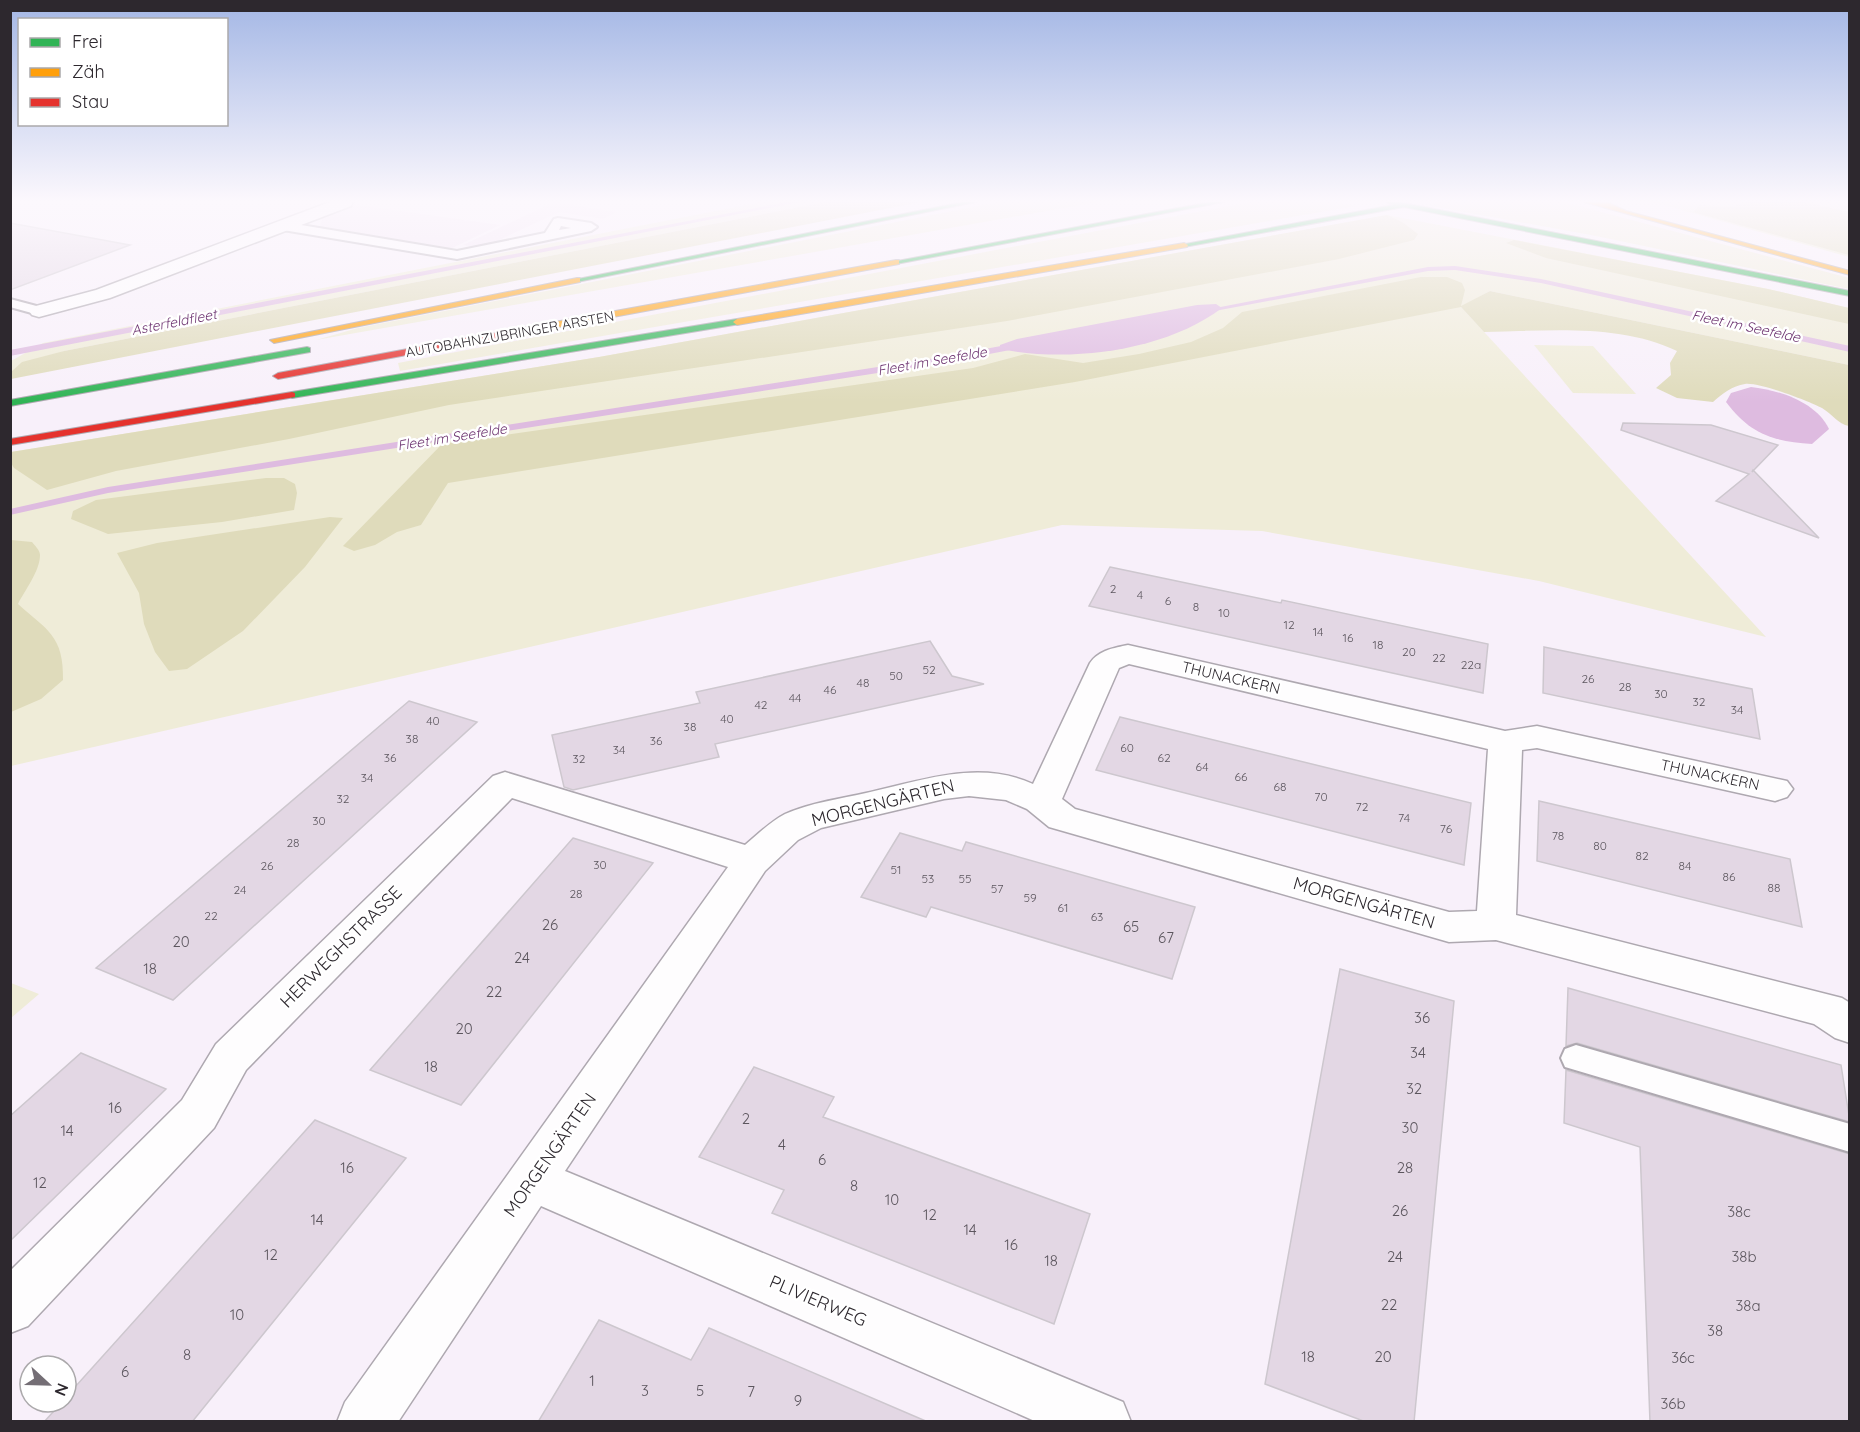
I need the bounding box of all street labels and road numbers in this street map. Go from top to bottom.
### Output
street label: AUTOBAHNZUBRINGER ARSTEN [404,307,616,361]
street label: THUNACKERN [1180,657,1282,698]
street label: THUNACKERN [1659,755,1761,794]
street label: MORGENGÄRTEN [809,774,957,831]
street label: MORGENGÄRTEN [1291,871,1438,934]
street label: HERWEGHSTRASSE [275,881,407,1013]
street label: MORGENGÄRTEN [498,1088,601,1221]
street label: PLIVIERWEG [766,1270,870,1331]

